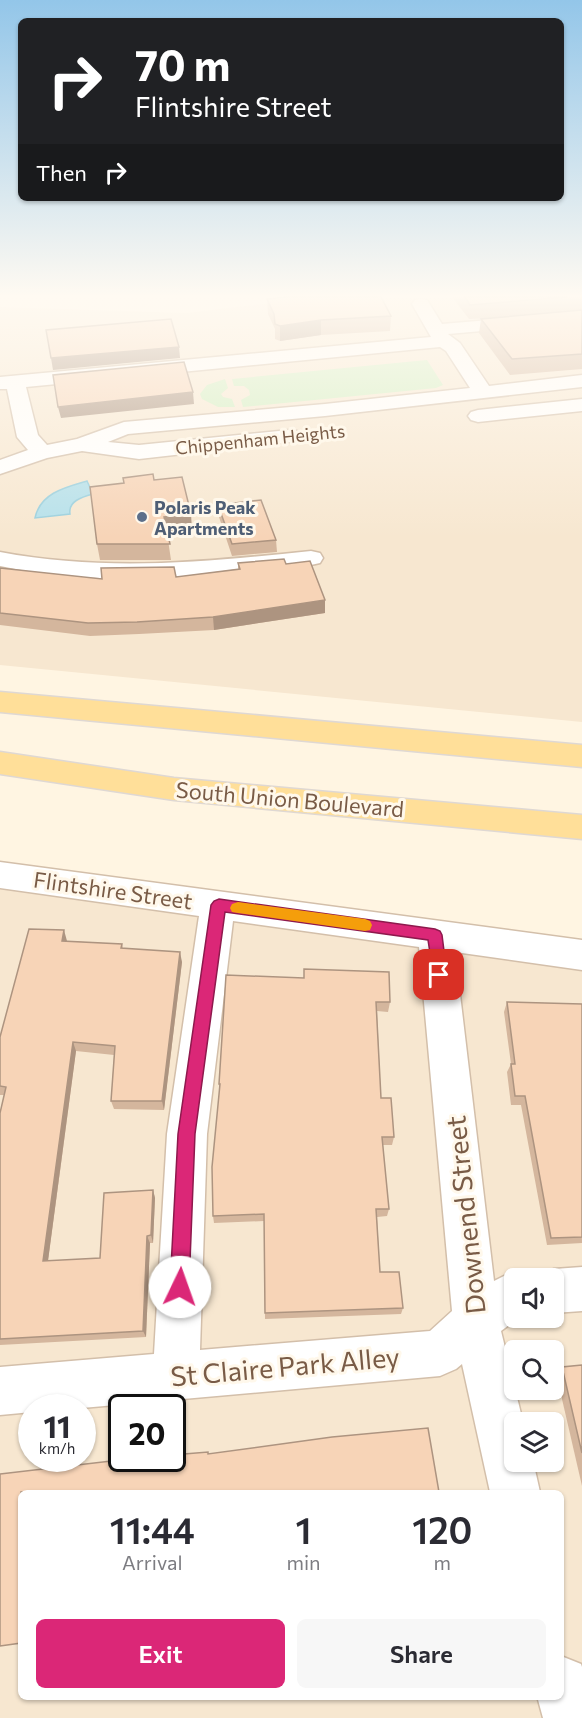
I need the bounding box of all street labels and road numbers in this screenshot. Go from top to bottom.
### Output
street label: Chippenham Heights [174,419,346,459]
street label: South Union Boulevard [175,776,405,822]
street label: Flintshire Street [32,865,194,915]
street label: Downend Street [438,1114,492,1316]
street label: St Claire Park Alley [169,1340,401,1392]

